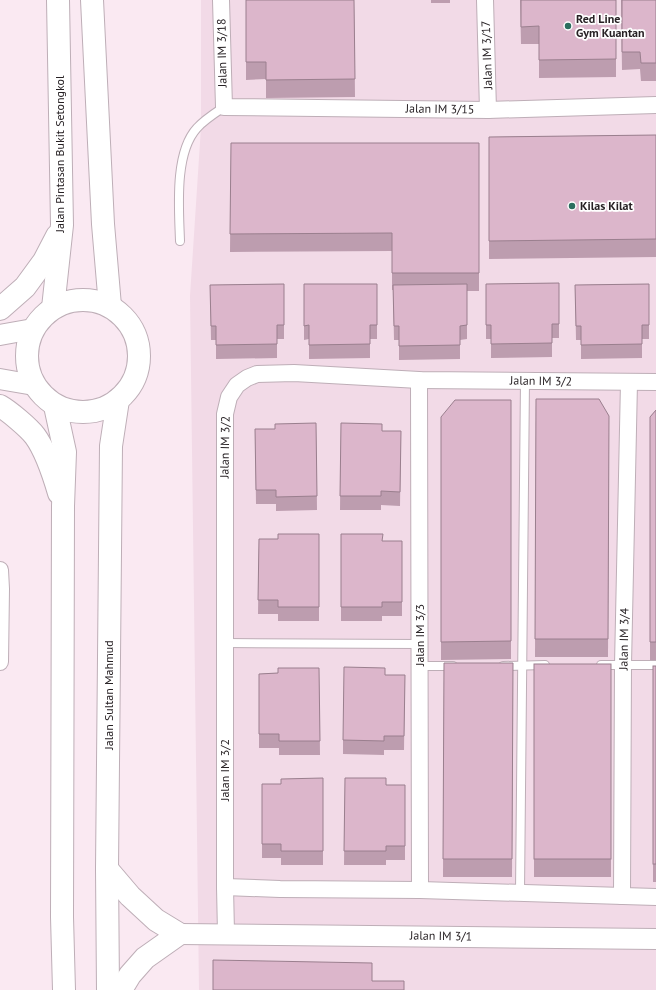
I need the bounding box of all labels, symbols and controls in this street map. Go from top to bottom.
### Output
place label: Red Line Gym Kuantan [576,11,645,40]
street label: Jalan IM 3/18 [213,19,230,89]
street label: Jalan IM 3/17 [478,20,495,91]
marker: Red Line Gym Kuantan [563,21,573,31]
street label: Jalan Pintasan Bukit Setongkol [52,75,67,234]
street label: Jalan IM 3/15 [405,100,475,117]
place label: Kilas Kilat [580,198,633,213]
marker: Kilas Kilat [567,201,577,211]
street label: Jalan IM 3/2 [509,372,572,389]
street label: Jalan IM 3/2 [216,416,233,479]
street label: Jalan IM 3/3 [412,604,427,667]
street label: Jalan IM 3/4 [615,607,632,671]
street label: Jalan Sultan Mahmud [101,640,116,751]
street label: Jalan IM 3/2 [217,739,232,802]
street label: Jalan IM 3/1 [409,927,472,944]

